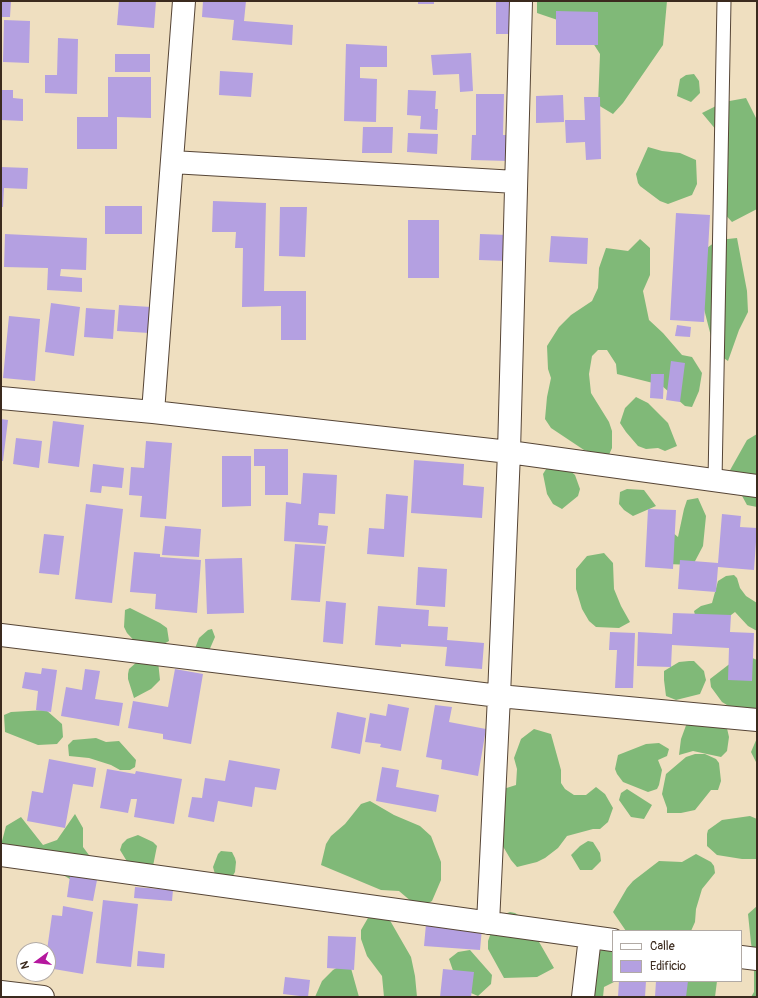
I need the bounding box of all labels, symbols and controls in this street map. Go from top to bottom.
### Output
legend [612,930,742,982]
text: Calle [650,939,675,954]
north arrow [16,942,56,982]
text: Edificio [650,959,686,974]
text: N [18,960,32,970]

